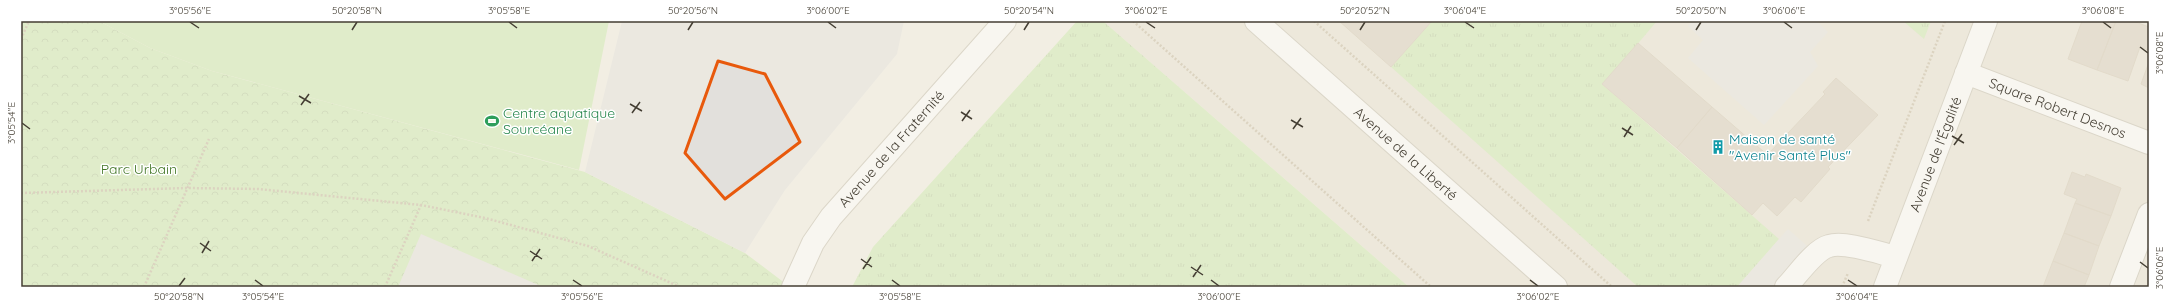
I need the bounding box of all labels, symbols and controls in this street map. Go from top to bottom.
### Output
text: 3°05'56"E [169,4,211,17]
text: 50°20'58"N [332,4,382,17]
text: 3°05'58"E [488,4,530,17]
text: 50°20'56"N [668,4,718,17]
text: 3°06'00"E [806,4,850,17]
text: 50°20'54"N [1004,4,1054,17]
text: 3°06'02"E [1125,4,1168,17]
text: 50°20'52"N [1340,4,1390,17]
text: 3°06'04"E [1444,4,1487,17]
text: 50°20'50"N [1676,4,1726,17]
text: 3°06'06"E [1763,4,1806,17]
text: 3°06'08"E [2082,4,2125,17]
text: 3°06'08"E [2153,31,2166,74]
street label: Square Robert Desnos [1986,74,2129,142]
street label: Avenue de la Fraternité [835,87,948,211]
street label: Avenue de l'Égalité [1905,94,1965,214]
text: 3°05'54"E [5,102,18,144]
street label: Avenue de la Liberté [1350,103,1461,204]
place label: Centre aquatique Sourcéane [503,104,615,138]
sports icon: Centre aquatique Sourcéane [484,113,500,129]
place label: Maison de santé "Avenir Santé Plus" [1729,130,1851,164]
building icon: Maison de santé "Avenir Santé Plus" [1710,139,1726,155]
park label: Parc Urbain [101,160,177,178]
text: 3°06'06"E [2153,246,2166,289]
text: 50°20'58"N [154,290,204,303]
text: 3°05'54"E [242,290,284,303]
text: 3°05'56"E [561,290,603,303]
text: 3°05'58"E [879,290,921,303]
text: 3°06'00"E [1197,290,1241,303]
text: 3°06'02"E [1517,290,1560,303]
text: 3°06'04"E [1836,290,1879,303]

